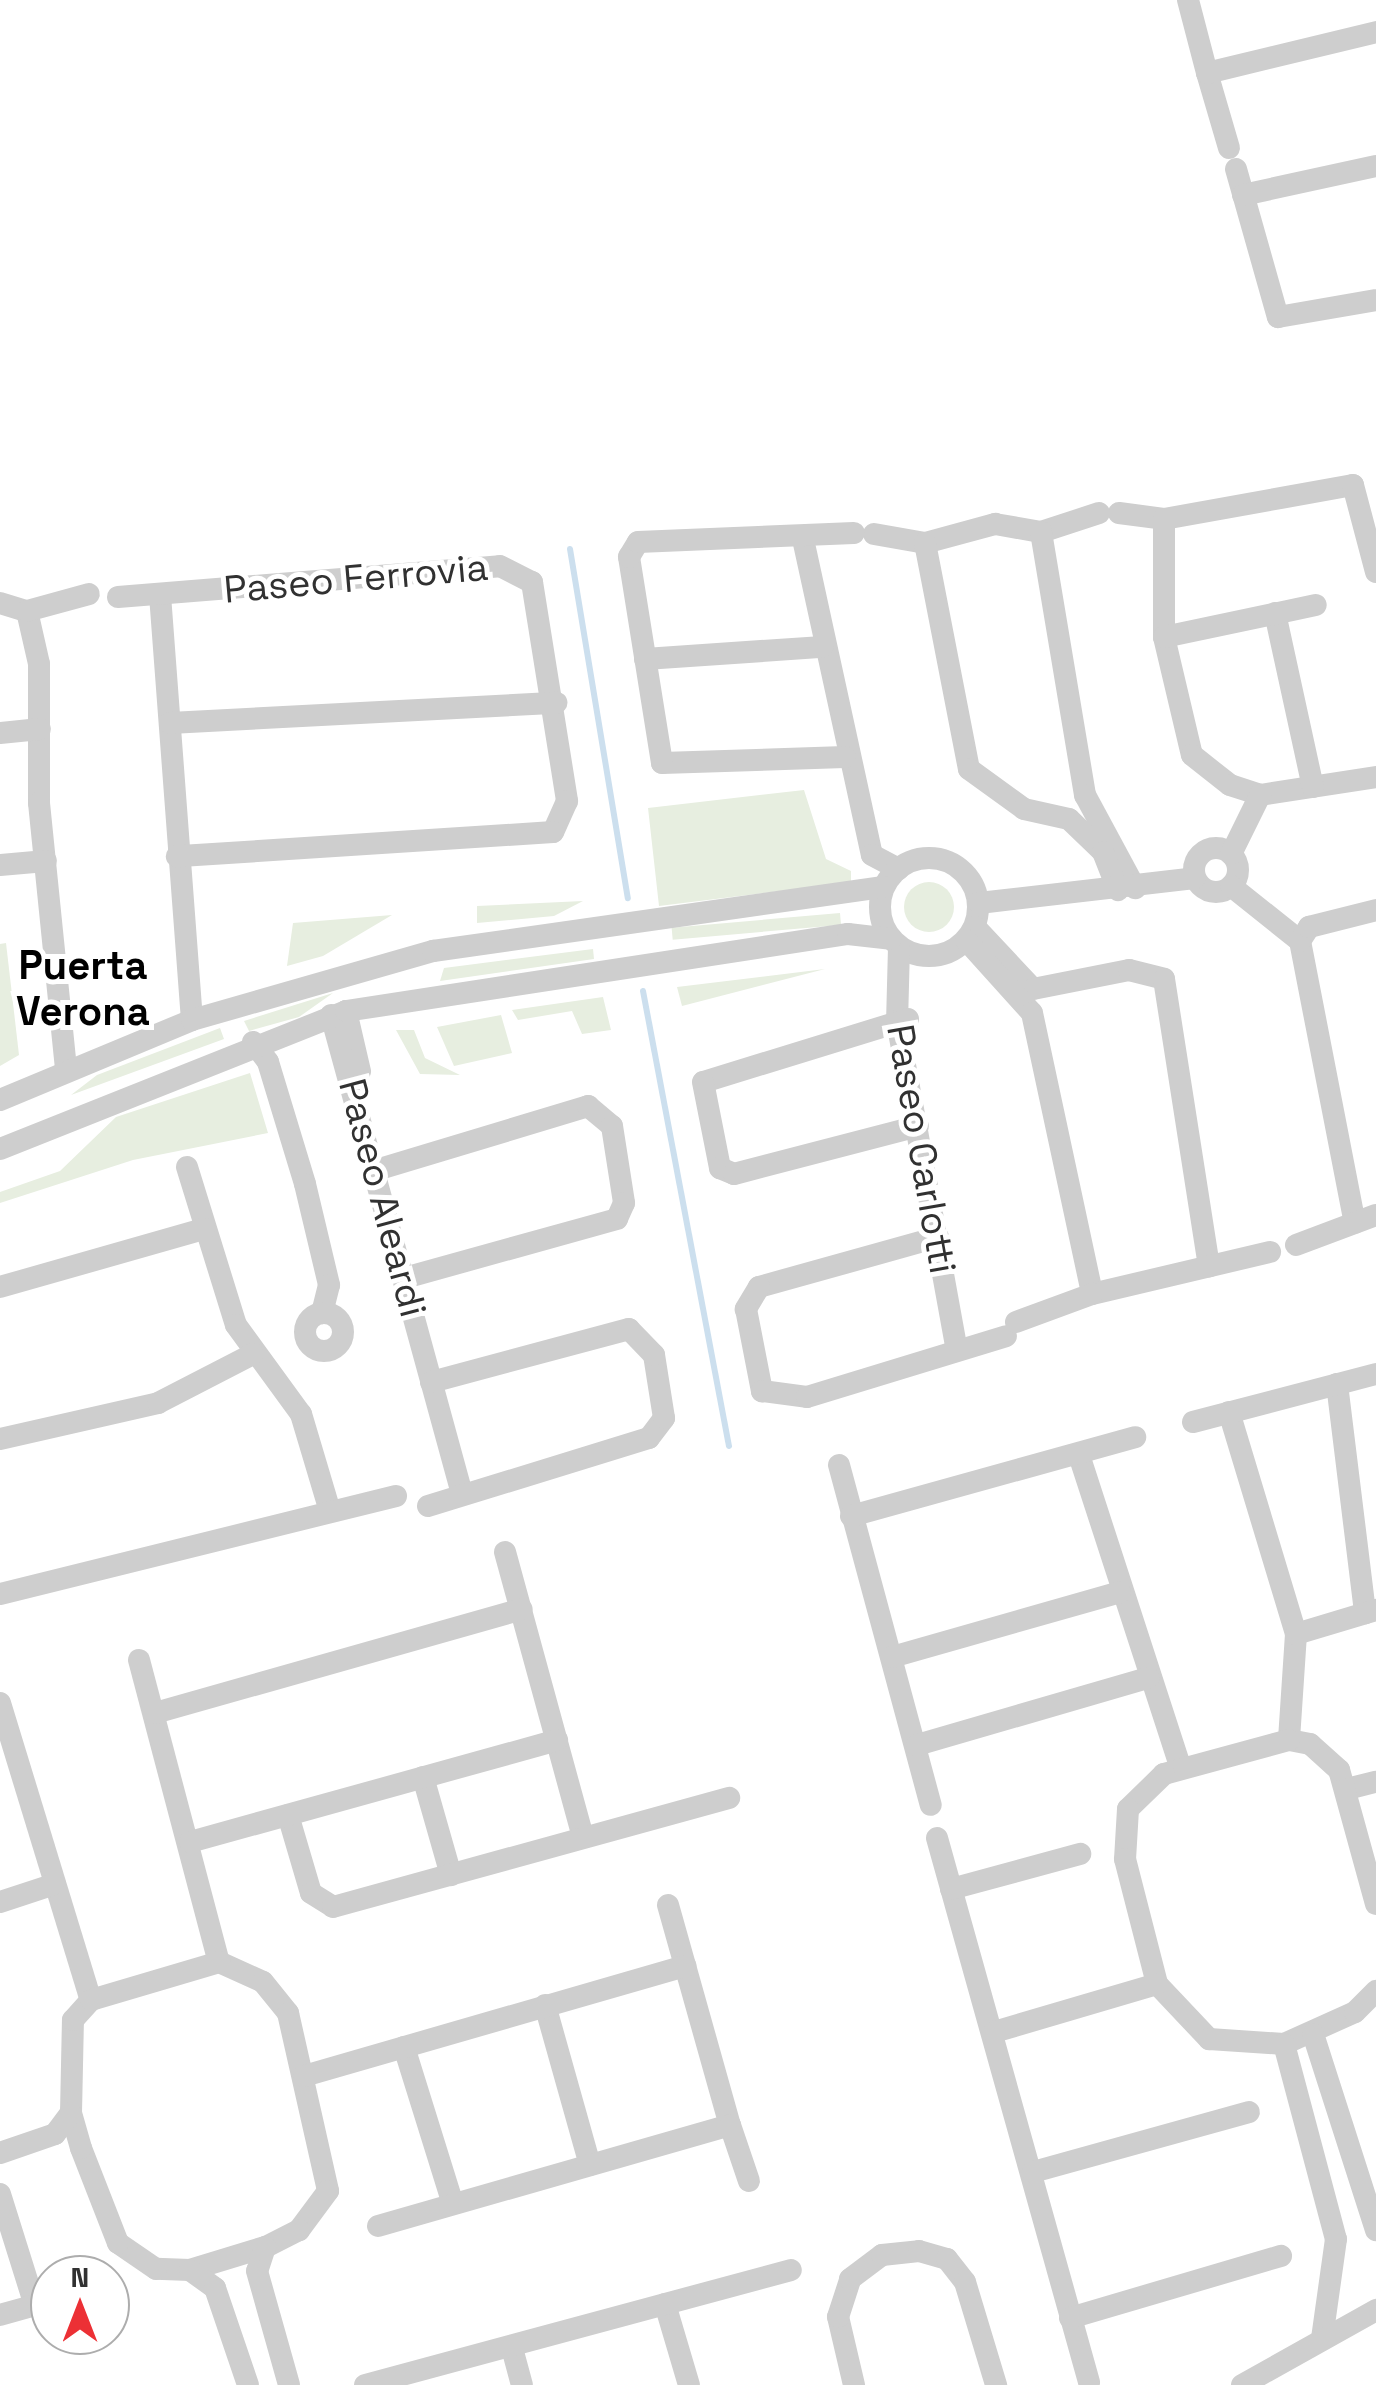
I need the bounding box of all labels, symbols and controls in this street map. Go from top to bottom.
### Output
street label: Paseo Ferrovia [222,545,490,613]
district label: Puerta Verona [16,942,150,1036]
street label: Paseo Carlotti [877,1021,965,1277]
street label: Paseo Aleardi [328,1074,436,1322]
north arrow [30,2255,130,2355]
text: N [71,2259,89,2295]

